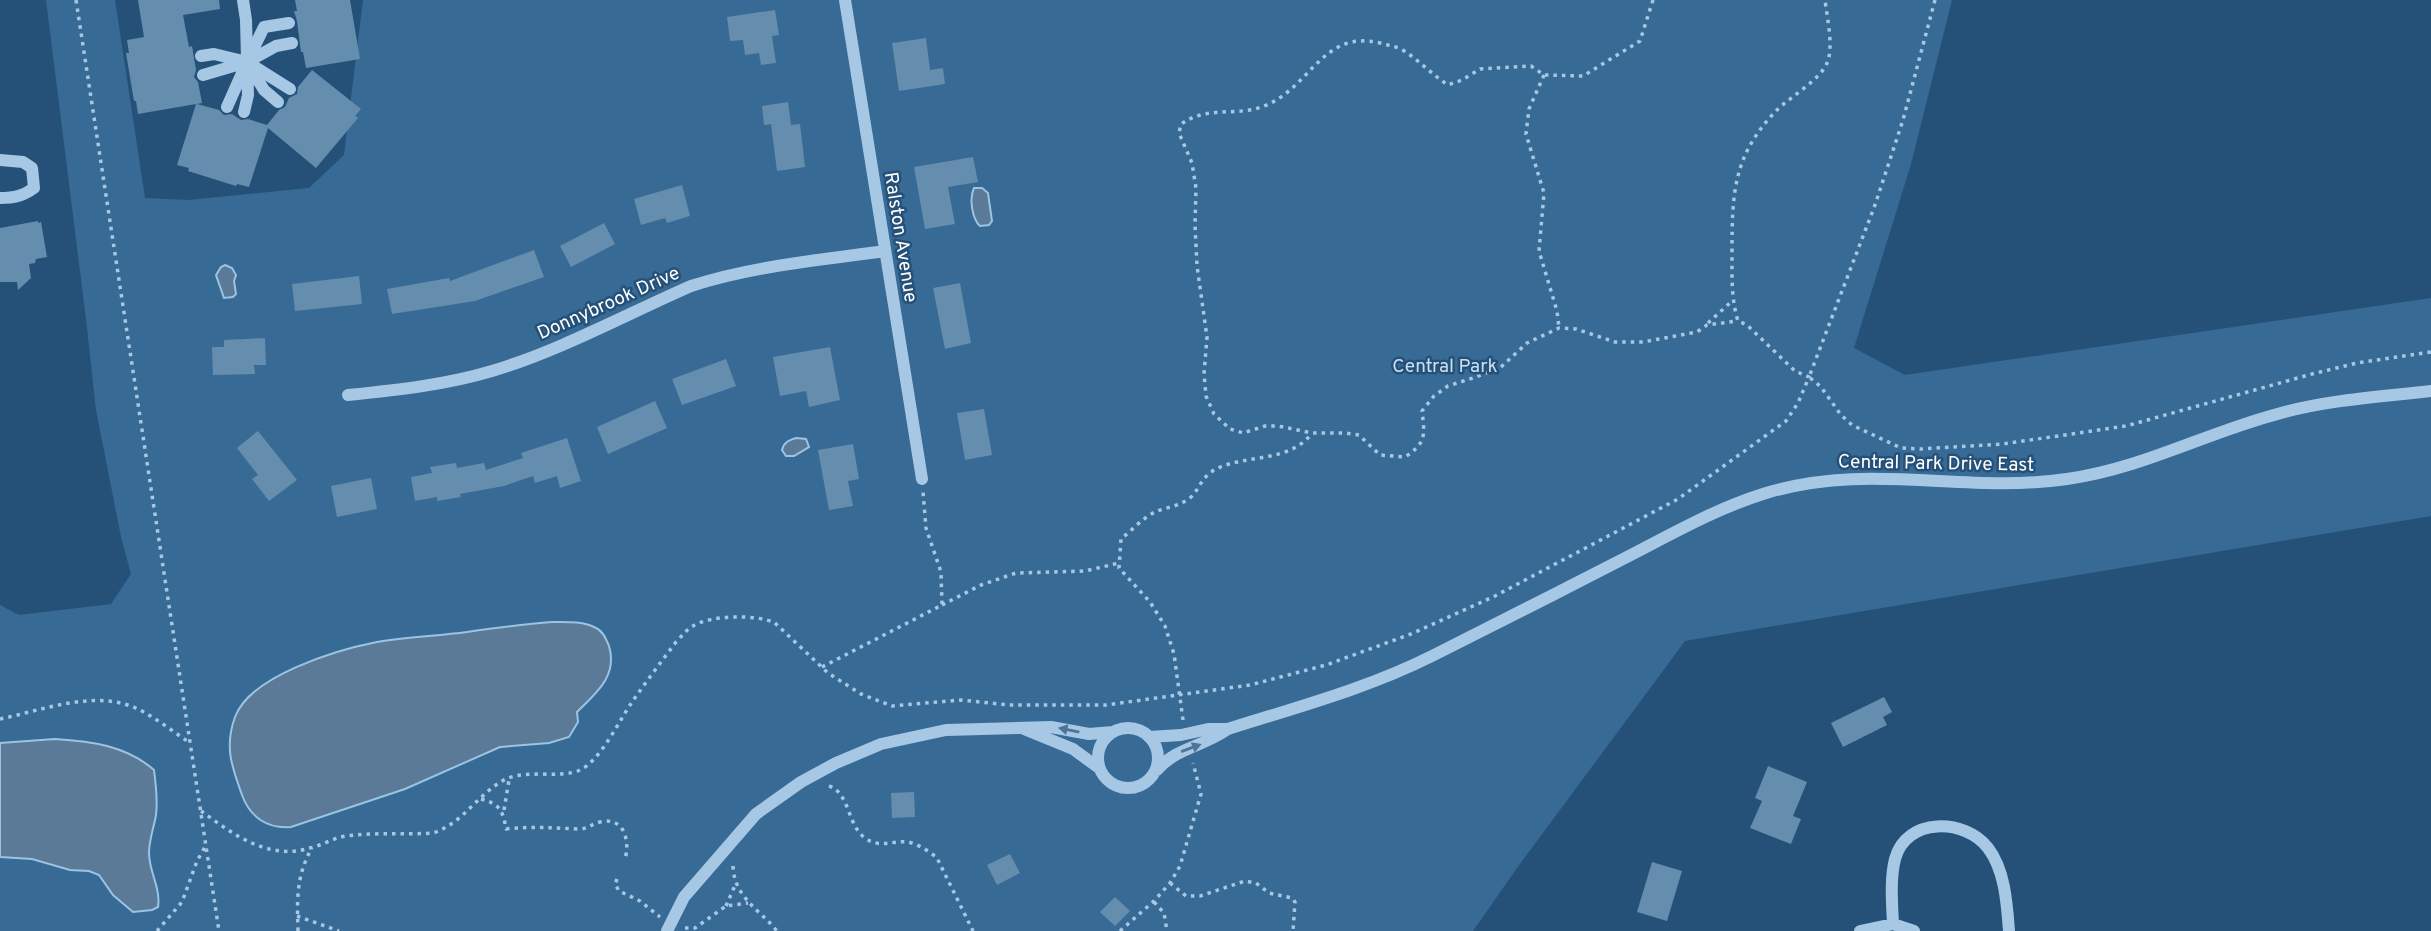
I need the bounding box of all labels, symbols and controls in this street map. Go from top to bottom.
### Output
street label: Ralston Avenue [878,170,922,304]
street label: Donnybrook Drive [534,262,684,346]
park label: Central Park [1392,355,1498,379]
street label: Central Park Drive East [1838,450,2034,478]
one-way arrow [1058,725,1080,736]
one-way arrow [1180,742,1201,753]

